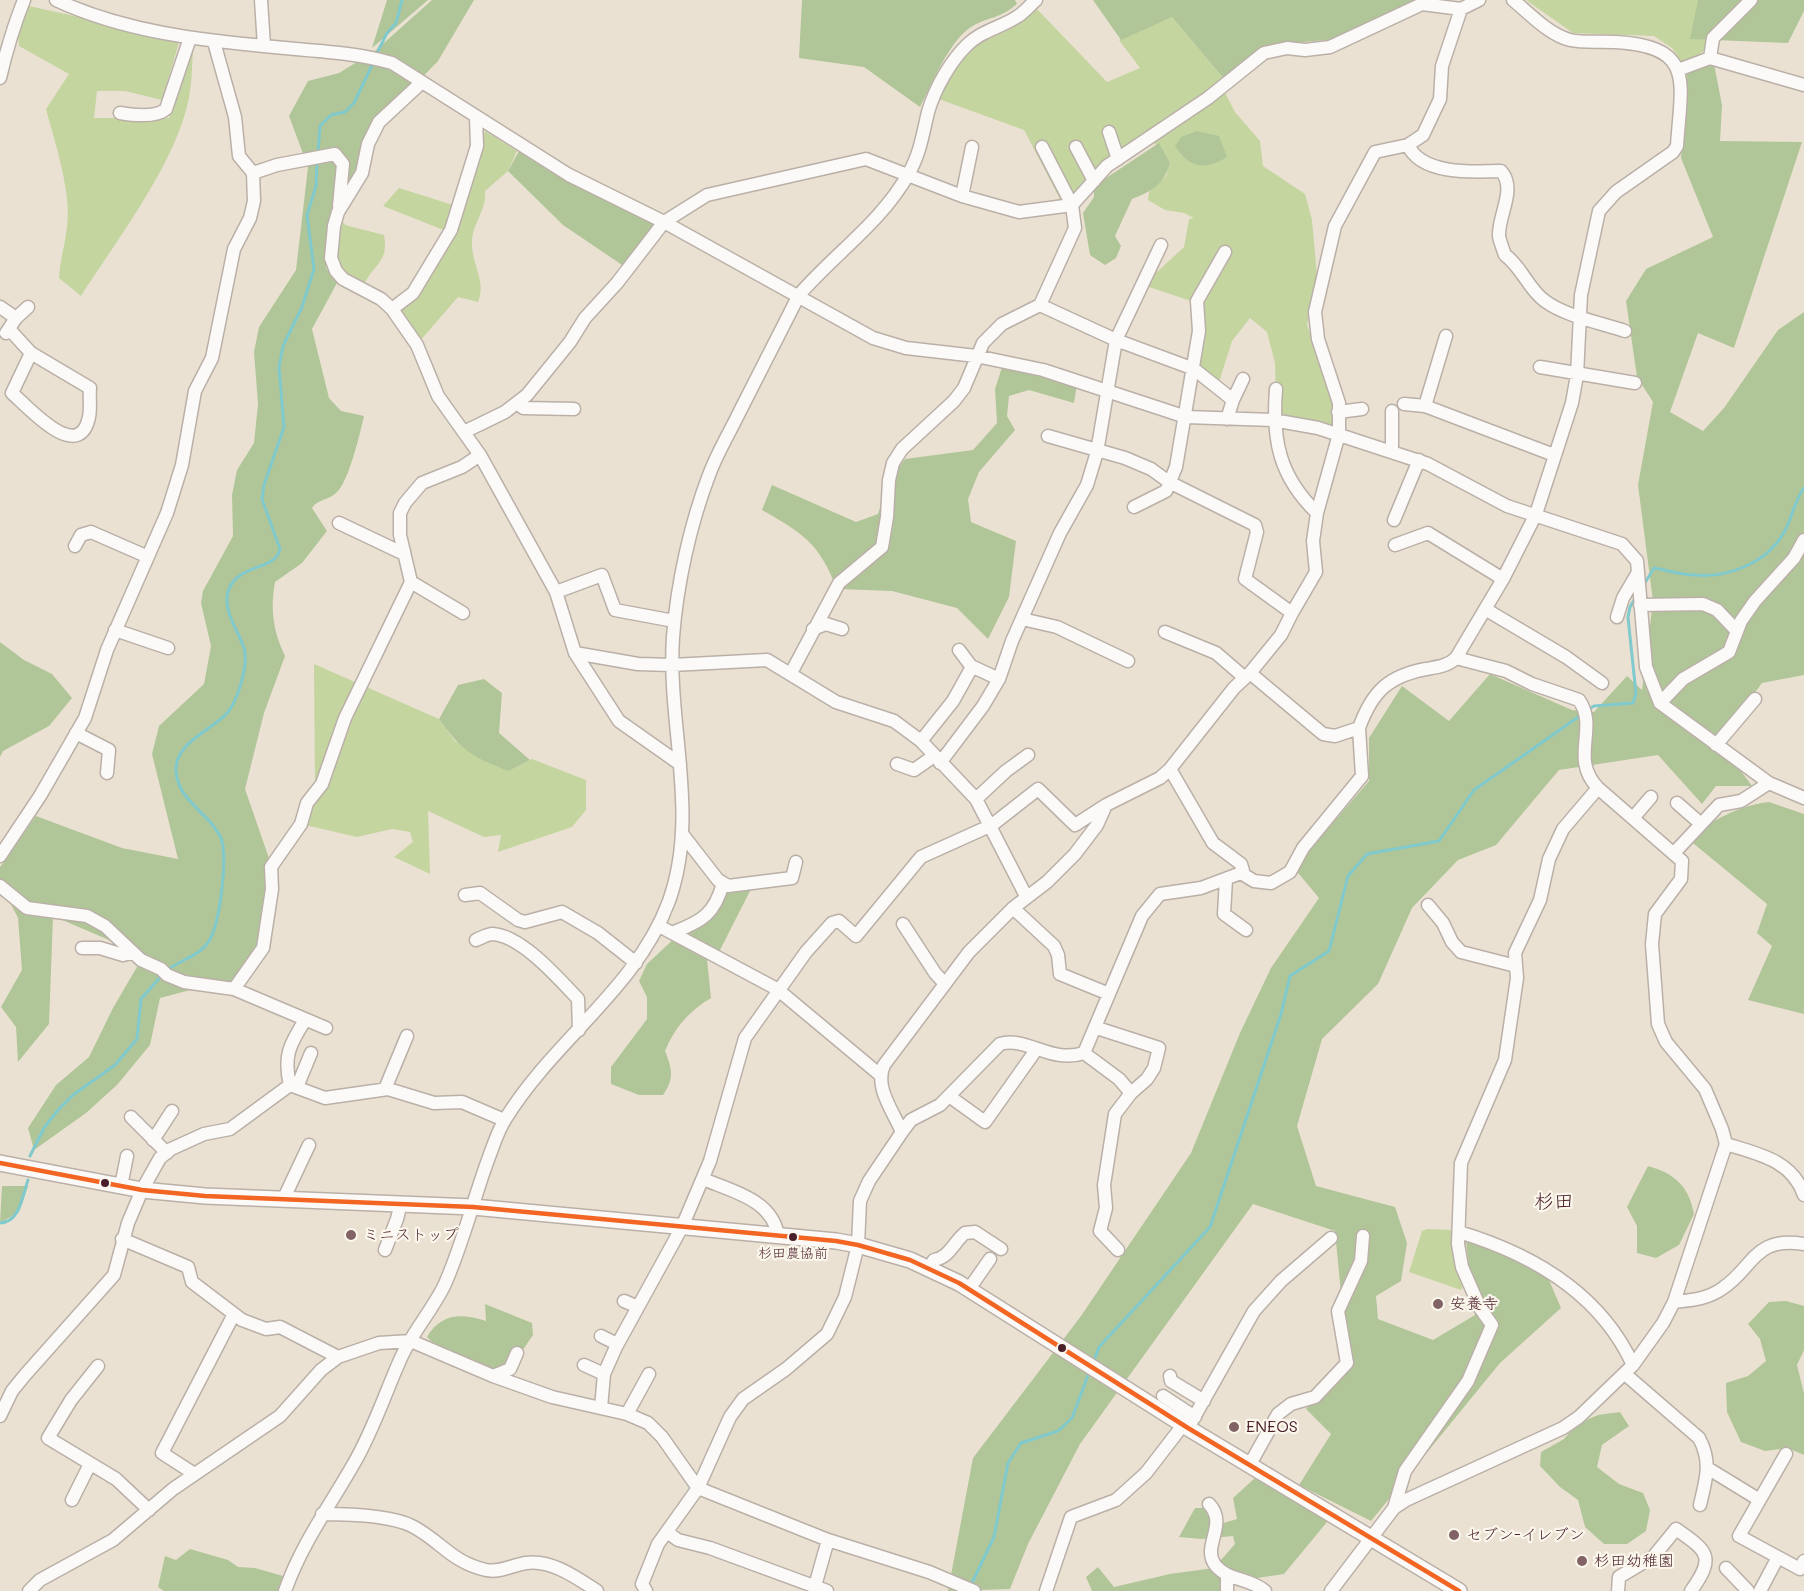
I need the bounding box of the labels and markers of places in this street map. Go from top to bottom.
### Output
unlabelled marker [99,1177,111,1189]
place label: ミニストップ [363,1225,459,1245]
marker: ミニストップ [344,1228,358,1242]
marker: 杉田農協前 [787,1231,799,1243]
place label: 杉田農協前 [758,1246,828,1262]
place label: 安養寺 [1450,1294,1498,1314]
marker: 安養寺 [1431,1297,1445,1311]
unlabelled marker [1056,1342,1068,1354]
place label: ENEOS [1246,1417,1298,1437]
marker: ENEOS [1227,1420,1241,1434]
place label: セブン-イレブン [1466,1525,1585,1545]
marker: セブン-イレブン [1447,1528,1461,1542]
place label: 杉田幼稚園 [1594,1551,1674,1571]
marker: 杉田幼稚園 [1575,1554,1589,1568]

